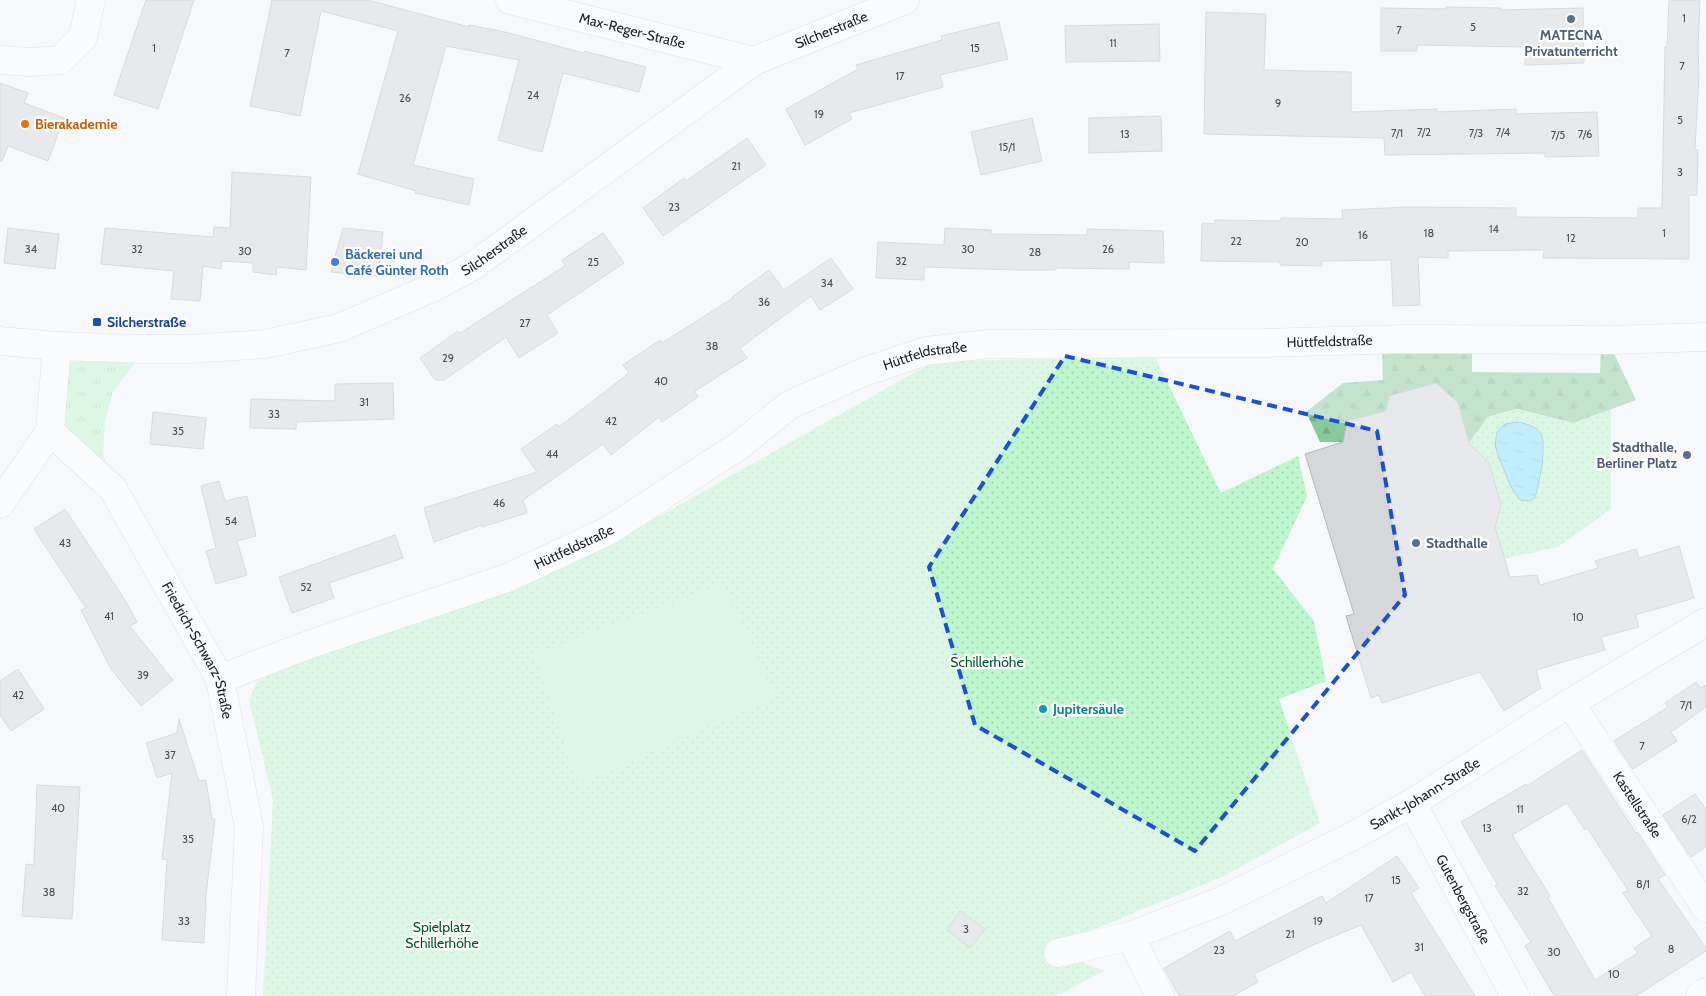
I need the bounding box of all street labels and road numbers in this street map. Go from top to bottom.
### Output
street label: Silcherstraße [792,7,870,53]
street label: Max-Reger-Straße [577,9,687,52]
street label: Silcherstraße [458,221,530,280]
street label: Hüttfeldstraße [1286,331,1373,351]
street label: Hüttfeldstraße [881,337,968,374]
street label: Hüttfeldstraße [531,521,617,573]
street label: Friedrich-Schwarz-Straße [158,579,237,720]
street label: Sankt-Johann-Straße [1367,753,1483,834]
street label: Kastellstraße [1609,768,1666,841]
street label: Gutenbergstraße [1432,851,1495,947]

